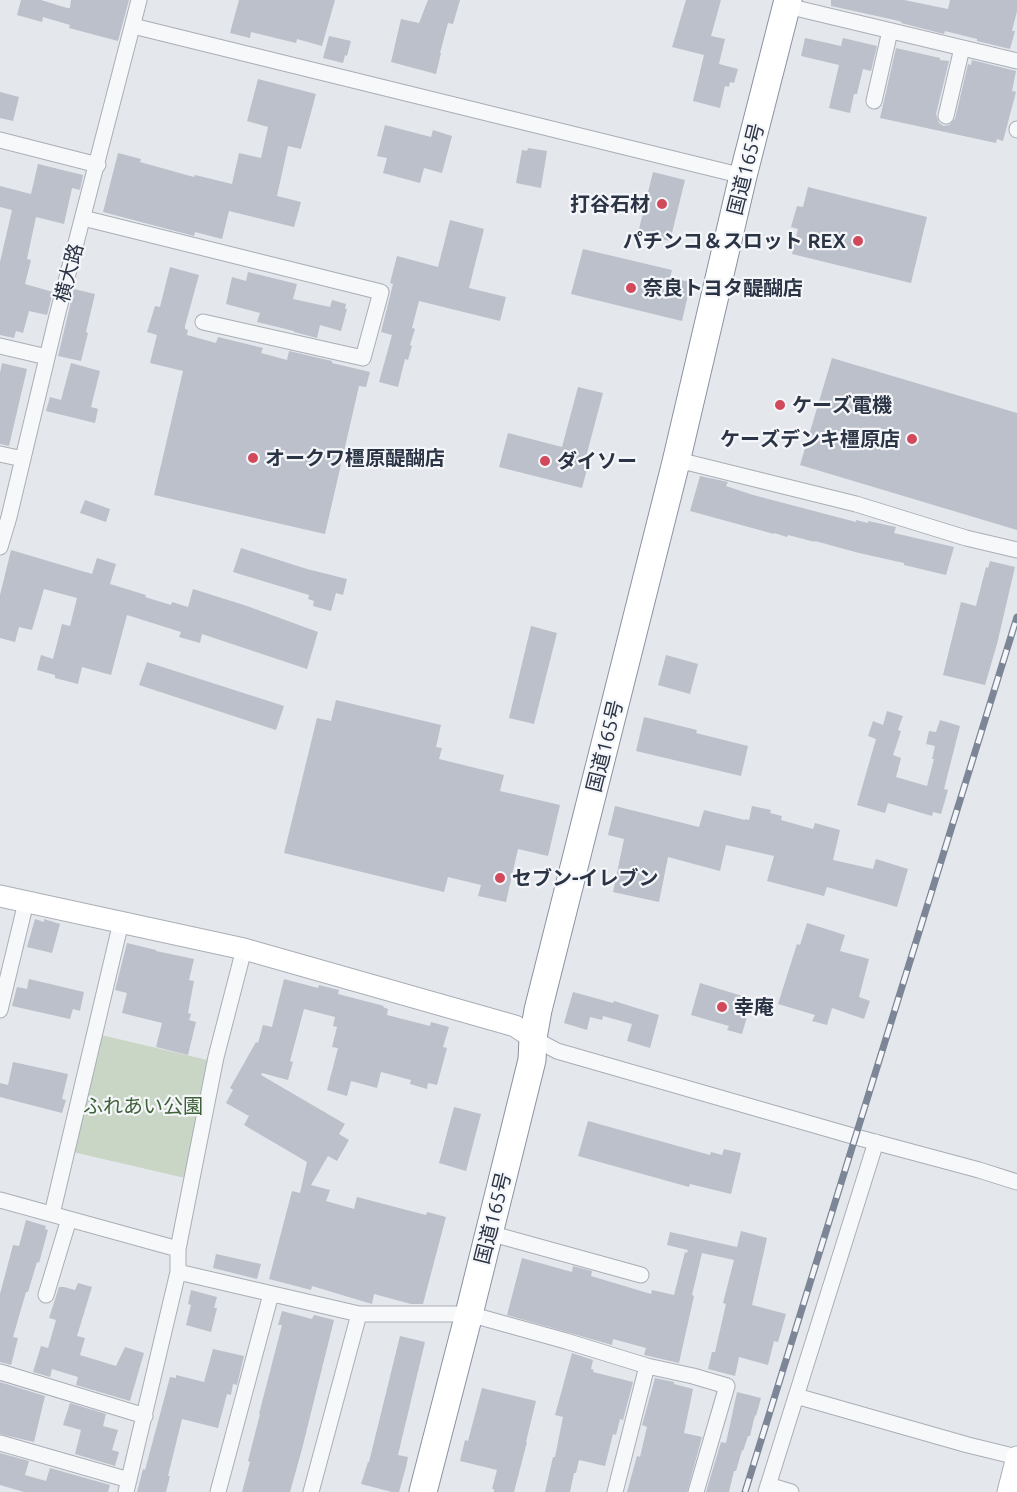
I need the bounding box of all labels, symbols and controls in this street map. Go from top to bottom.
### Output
street label: 国道165号 [723,121,769,217]
place label: 打谷石材 [570,192,650,216]
marker: 打谷石材 [655,197,669,211]
place label: パチンコ＆スロット REX [623,229,846,253]
marker: パチンコ＆スロット REX [851,234,865,248]
street label: 横大路 [50,241,88,305]
place label: 奈良トヨタ醍醐店 [643,276,803,300]
marker: 奈良トヨタ醍醐店 [624,281,638,295]
place label: ケーズ電機 [792,393,892,417]
marker: ケーズ電機 [773,398,787,412]
place label: ケーズデンキ橿原店 [720,427,900,451]
marker: ケーズデンキ橿原店 [905,432,919,446]
place label: オークワ橿原醍醐店 [265,446,445,470]
place label: ダイソー [557,449,637,473]
marker: オークワ橿原醍醐店 [246,451,260,465]
marker: ダイソー [538,454,552,468]
street label: 国道165号 [582,698,628,794]
place label: セブン-イレブン [512,866,659,890]
marker: セブン-イレブン [493,871,507,885]
place label: 幸庵 [734,995,774,1019]
marker: 幸庵 [715,1000,729,1014]
park label: ふれあい公園 [83,1094,203,1118]
street label: 国道165号 [470,1170,516,1266]

